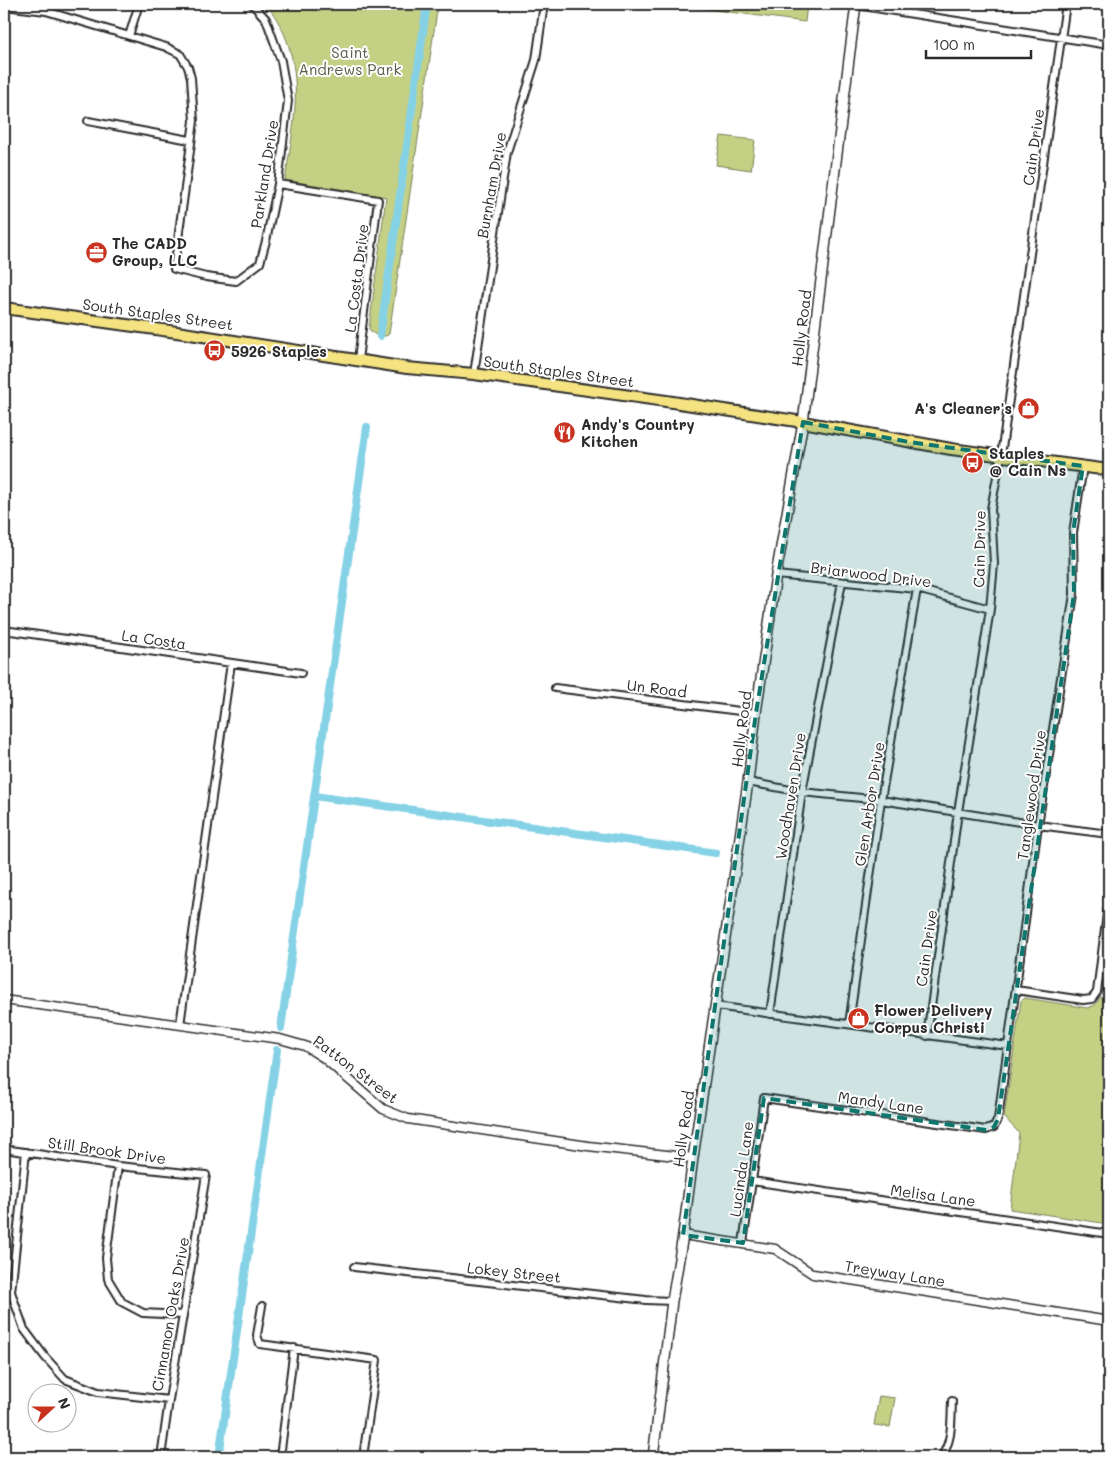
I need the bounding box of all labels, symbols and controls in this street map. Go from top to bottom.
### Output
scale bar [926,28,1030,60]
text: 100 m [933,34,975,54]
park label: Saint Andrews Park [299,42,401,79]
street label: Cain Drive [1018,107,1048,187]
street label: Parkland Drive [246,118,282,230]
street label: Burnham Drive [472,130,510,240]
street label: La Costa Drive [339,223,373,333]
place label: The CADD Group, LLC [112,233,197,270]
office icon: The CADD Group, LLC [84,240,108,264]
street label: Holly Road [786,289,816,367]
street label: South Staples Street [81,294,235,334]
bus stop icon: 5926 Staples [203,339,227,363]
place label: 5926 Staples [231,341,327,361]
street label: South Staples Street [482,351,636,391]
shop icon: A's Cleaner's [1016,396,1040,420]
place label: A's Cleaner's [914,398,1012,418]
place label: Andy's Country Kitchen [581,414,695,451]
restaurant icon: Andy's Country Kitchen [553,421,577,445]
place label: Staples @ Cain Ns [989,443,1066,480]
bus stop icon: Staples @ Cain Ns [961,450,985,474]
street label: Cain Drive [968,510,990,588]
street label: Briarwood Drive [809,557,933,591]
street label: La Costa [120,625,188,653]
street label: Un Road [626,674,688,702]
street label: Holly Road [726,690,756,768]
street label: Tanglewood Drive [1012,729,1050,861]
street label: Woodhaven Drive [770,731,810,861]
street label: Glen Arbor Drive [849,740,889,868]
street label: Cain Drive [911,908,941,988]
place label: Flower Delivery Corpus Christi [874,1000,992,1037]
shop icon: Flower Delivery Corpus Christi [846,1007,870,1031]
street label: Patton Street [309,1030,403,1108]
street label: Mandy Lane [837,1086,925,1118]
street label: Holly Road [668,1089,698,1169]
street label: Lucinda Lane [724,1120,758,1218]
street label: Still Brook Drive [47,1132,167,1168]
street label: Melisa Lane [889,1179,977,1211]
street label: Cinnamon Oaks Drive [147,1235,193,1393]
street label: Treyway Lane [843,1255,947,1291]
street label: Lokey Street [466,1257,562,1287]
north arrow [28,1384,78,1434]
text: N [54,1395,75,1412]

